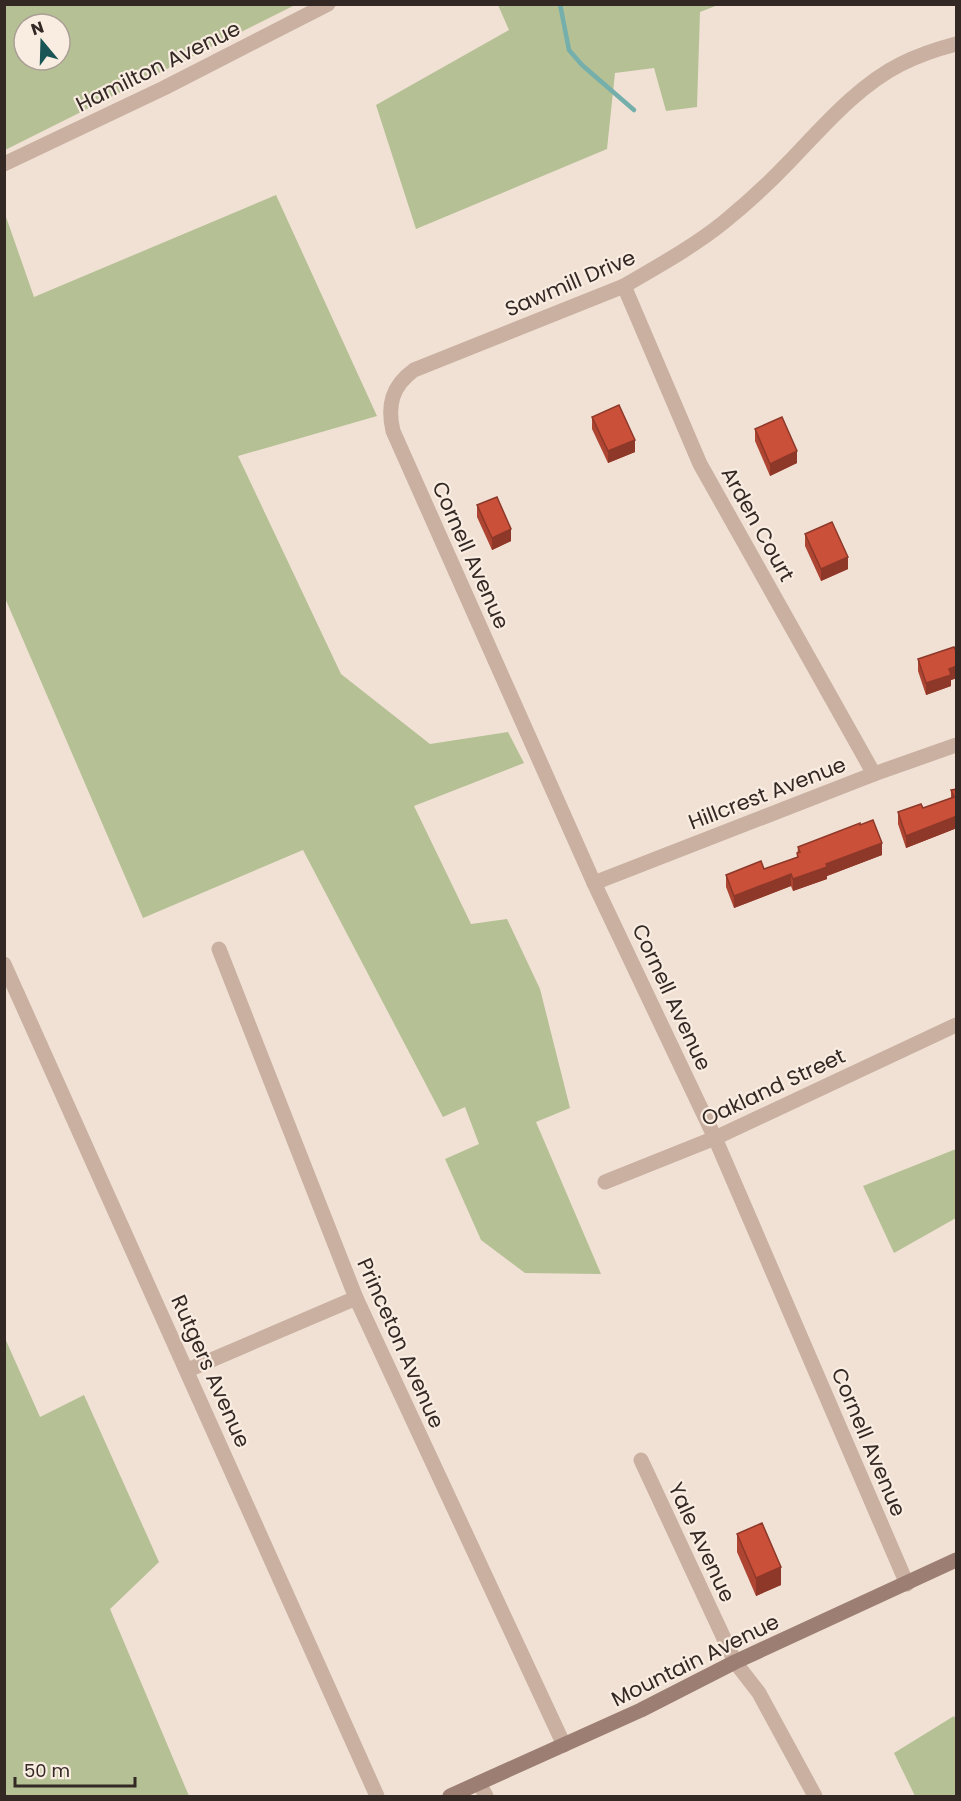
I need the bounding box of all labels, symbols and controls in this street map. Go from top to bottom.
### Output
north arrow [12,12,72,72]
street label: Hamilton Avenue [71,14,245,118]
text: N [28,15,47,41]
street label: Sawmill Drive [500,242,640,324]
street label: Arden Court [715,462,801,586]
street label: Cornell Avenue [425,477,517,633]
street label: Hillcrest Avenue [684,750,850,836]
street label: Cornell Avenue [625,919,719,1075]
street label: Oakland Street [696,1041,850,1133]
street label: Princeton Avenue [350,1253,452,1433]
street label: Rutgers Avenue [164,1290,258,1452]
street label: Cornell Avenue [825,1363,913,1521]
street label: Yale Avenue [662,1477,742,1607]
street label: Mountain Avenue [606,1607,784,1713]
scale bar [15,1750,135,1788]
text: 50 m [24,1758,70,1783]

